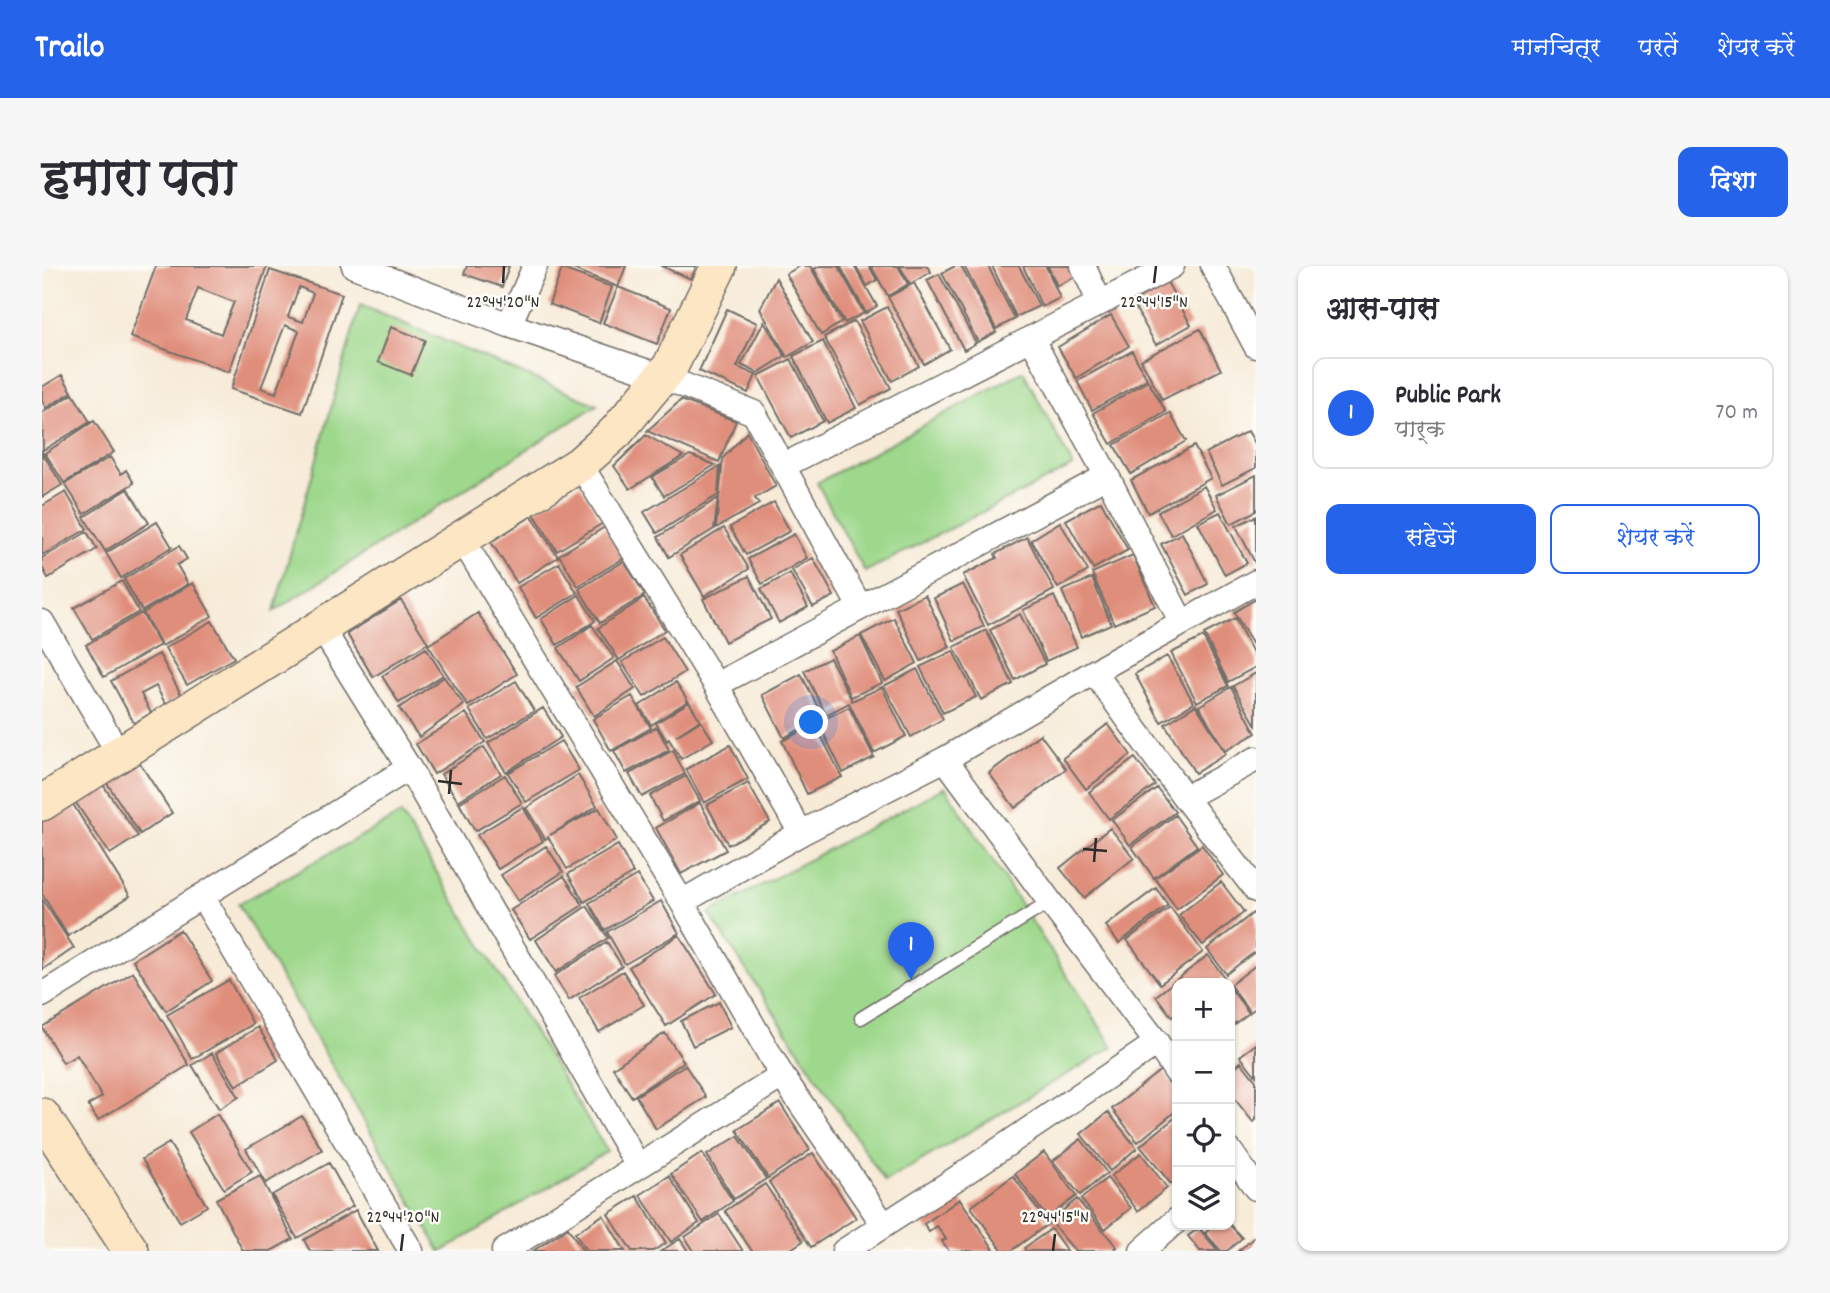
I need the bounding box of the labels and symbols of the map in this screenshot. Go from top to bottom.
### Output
text: 22°44'20"N [467,291,539,316]
text: 22°44'15"N [1120,291,1188,316]
your location [794,705,828,739]
pin: 1 [888,922,934,980]
text: 22°44'20"N [367,1206,439,1231]
text: 22°44'15"N [1021,1206,1089,1231]

